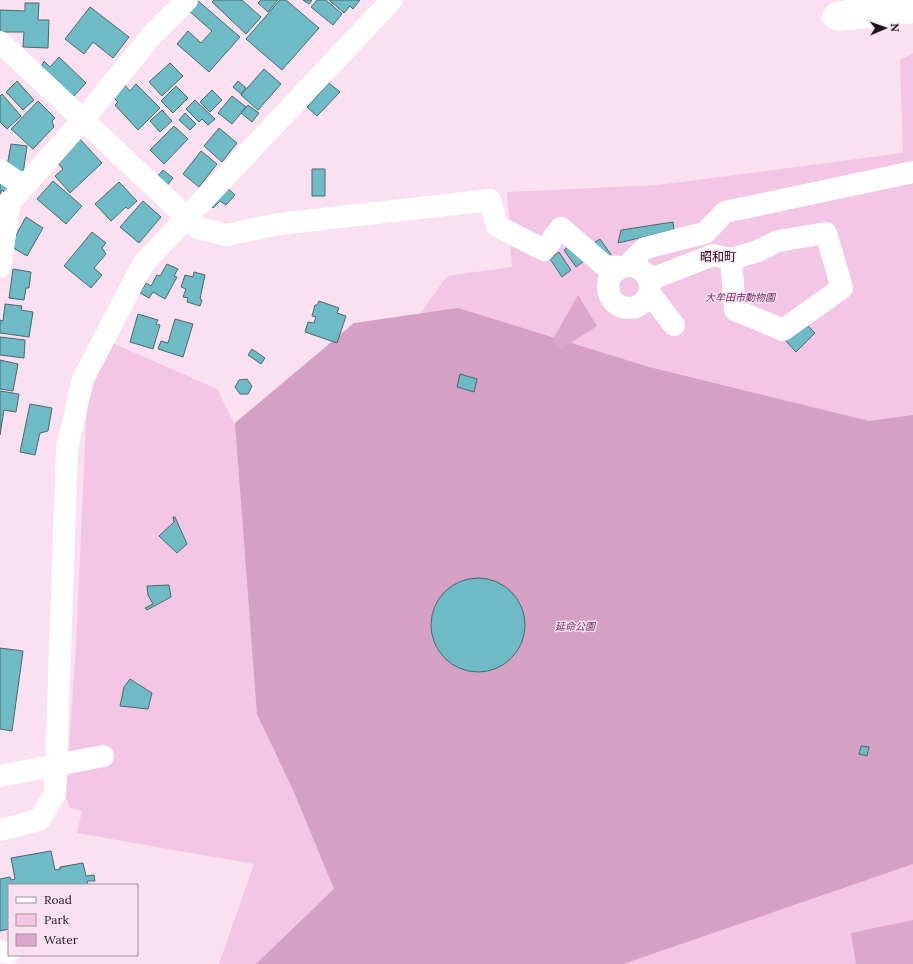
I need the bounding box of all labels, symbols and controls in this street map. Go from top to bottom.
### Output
north arrow [865,8,905,48]
text: N [888,23,902,33]
district label: 昭和町 [700,249,736,264]
park label: 大牟田市動物園 [705,291,777,304]
park label: 延命公園 [555,620,597,633]
legend [8,884,138,956]
text: Road [44,892,72,907]
text: Park [44,912,70,927]
text: Water [44,932,79,947]

